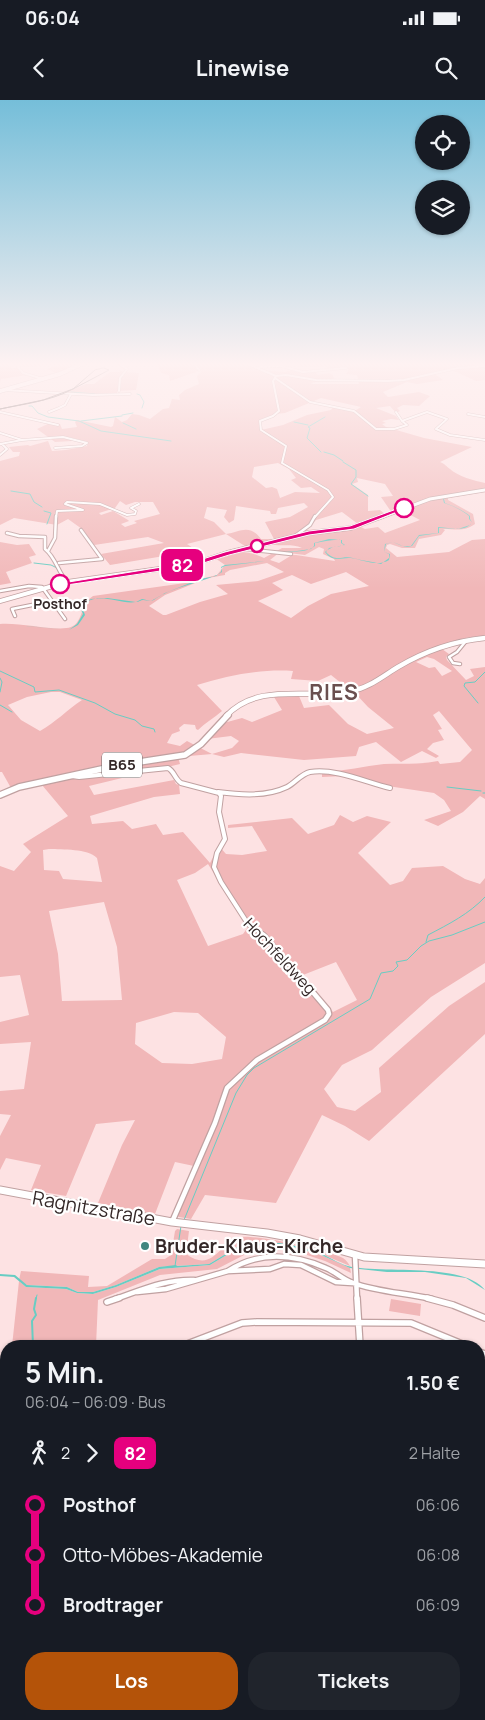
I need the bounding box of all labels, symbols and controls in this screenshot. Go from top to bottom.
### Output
text: 06:04 [25,5,80,31]
text: Linewise [196,53,289,83]
icon: back [25,54,53,82]
icon: search [432,54,460,82]
map controls [415,115,470,235]
button: locate [415,115,470,170]
button: layers [415,180,470,235]
unlabelled marker [394,498,414,518]
unlabelled marker [250,539,264,553]
line badge: 82 [160,549,204,581]
text: 82 [171,553,193,577]
marker: Posthof [50,574,70,594]
place label: Posthof [33,594,88,613]
district label: RIES [309,678,359,706]
road number: B65 [102,752,142,778]
street label: Hochfeldweg [239,913,321,999]
street label: Ragnitzstraße [31,1184,157,1232]
place label: Bruder-Klaus-Kirche [155,1233,343,1259]
marker: Bruder-Klaus-Kirche [139,1240,151,1252]
text: 5 Min. [25,1353,105,1391]
text: 1.50 € [406,1370,460,1396]
text: 06:04 – 06:09 · Bus [25,1391,166,1413]
icon: walk [25,1439,53,1467]
icon: forward [78,1439,106,1467]
text: 82 [124,1441,146,1465]
text: 2 [61,1442,70,1464]
text: 2 Halte [409,1442,460,1464]
text: Posthof [63,1492,136,1518]
text: 06:06 [416,1494,460,1516]
text: Otto-Möbes-Akademie [63,1542,263,1568]
text: 06:08 [416,1544,460,1566]
text: Brodtrager [63,1592,163,1618]
text: 06:09 [416,1594,460,1616]
button: Los [25,1652,238,1710]
button: Tickets [248,1652,460,1710]

